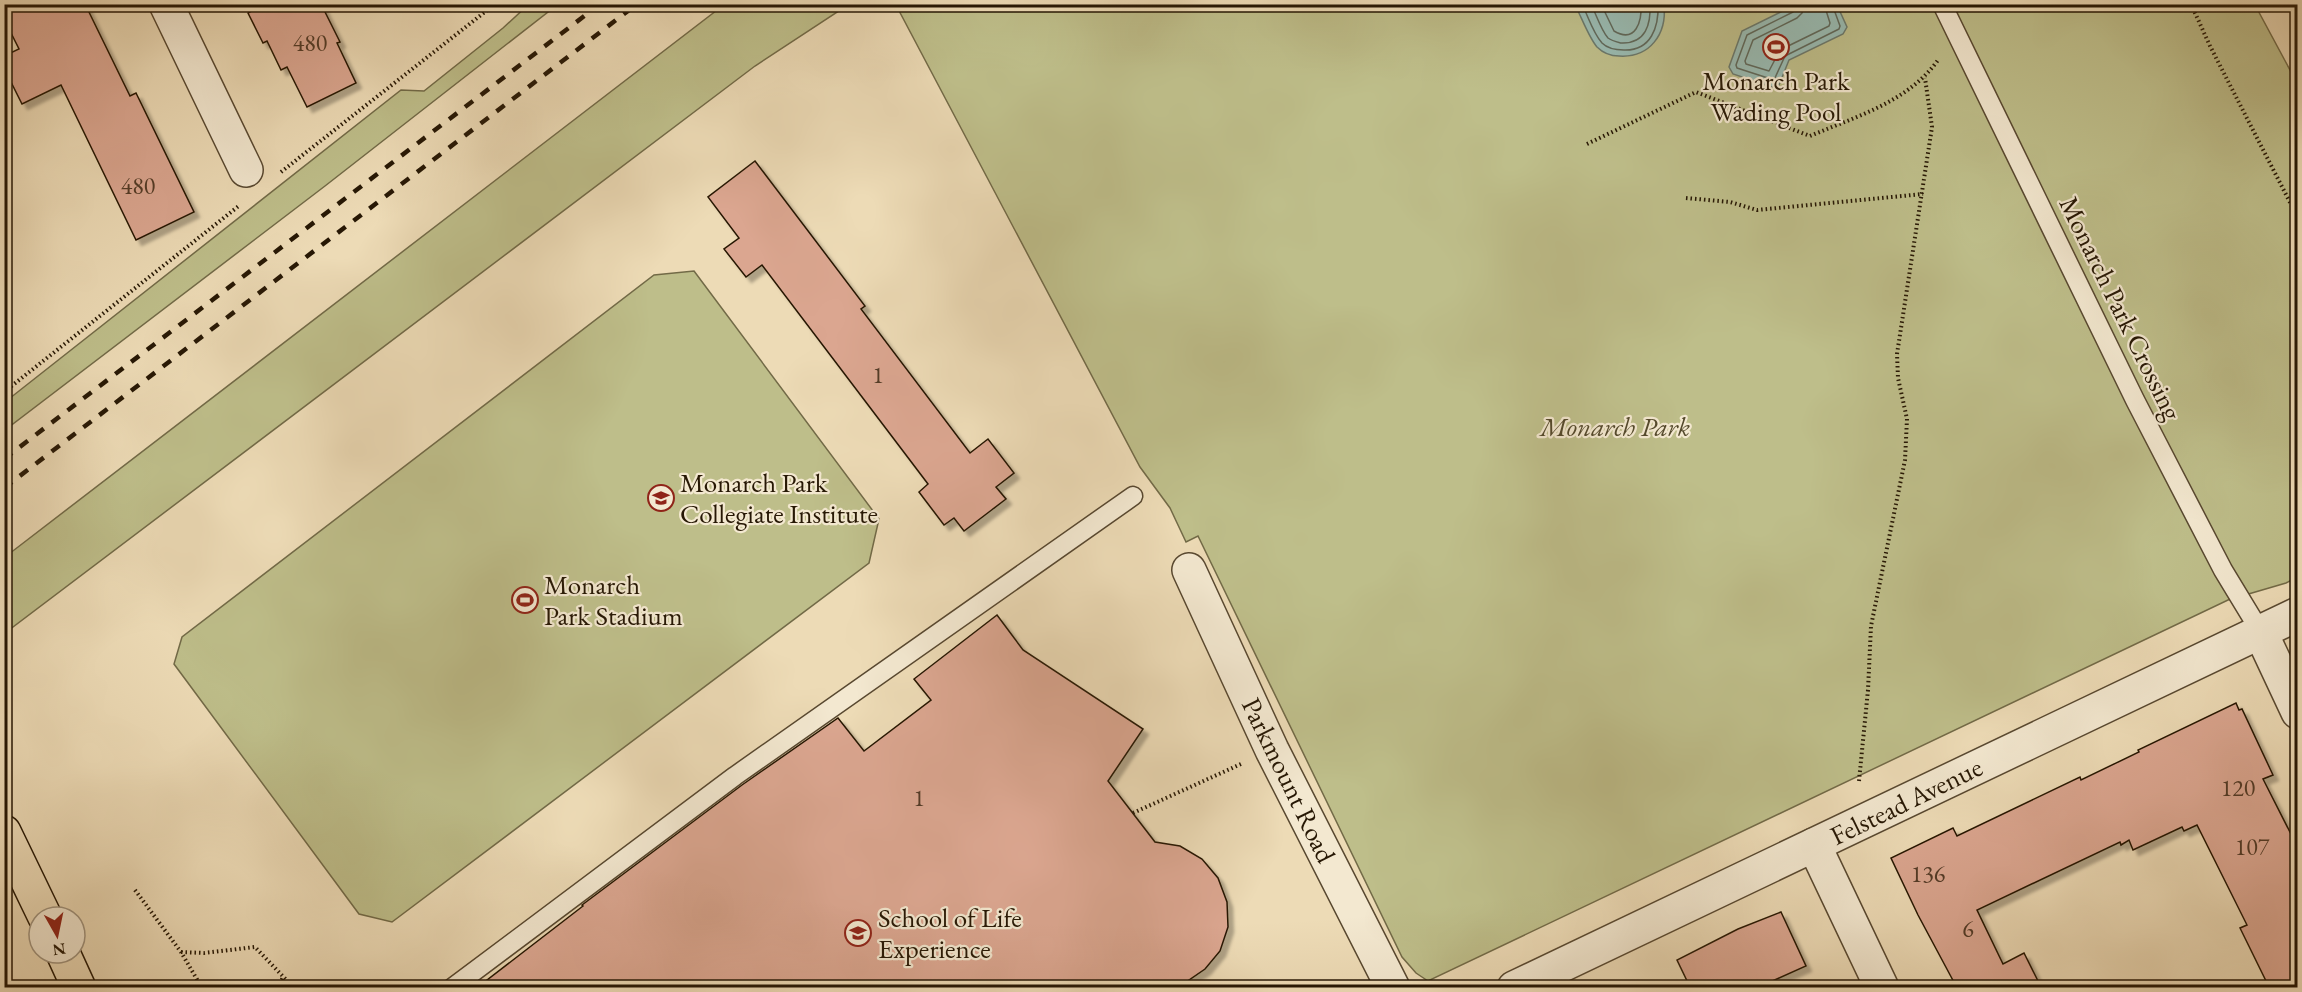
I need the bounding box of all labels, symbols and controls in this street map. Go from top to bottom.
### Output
house number: 480 [293,27,327,58]
sports icon: Monarch Park Wading Pool [1761,32,1791,62]
place label: Monarch Park Wading Pool [1702,63,1850,129]
house number: 480 [121,170,155,201]
street label: Monarch Park Crossing [2052,190,2190,426]
house number: 1 [872,359,884,390]
park label: Monarch Park [1538,409,1690,444]
place label: Monarch Park Collegiate Institute [680,465,878,531]
school or university icon: Monarch Park Collegiate Institute [646,483,676,513]
place label: Monarch Park Stadium [544,567,683,633]
sports icon: Monarch Park Stadium [510,585,540,615]
street label: Parkmount Road [1234,692,1344,869]
street label: Felstead Avenue [1824,749,1988,853]
house number: 120 [2221,772,2255,803]
house number: 1 [913,782,925,813]
house number: 107 [2235,831,2270,862]
house number: 136 [1911,858,1945,889]
place label: School of Life Experience [878,900,1022,966]
north arrow [27,905,87,965]
house number: 6 [1962,913,1974,944]
school or university icon: School of Life Experience [843,918,873,948]
text: N [51,938,67,961]

